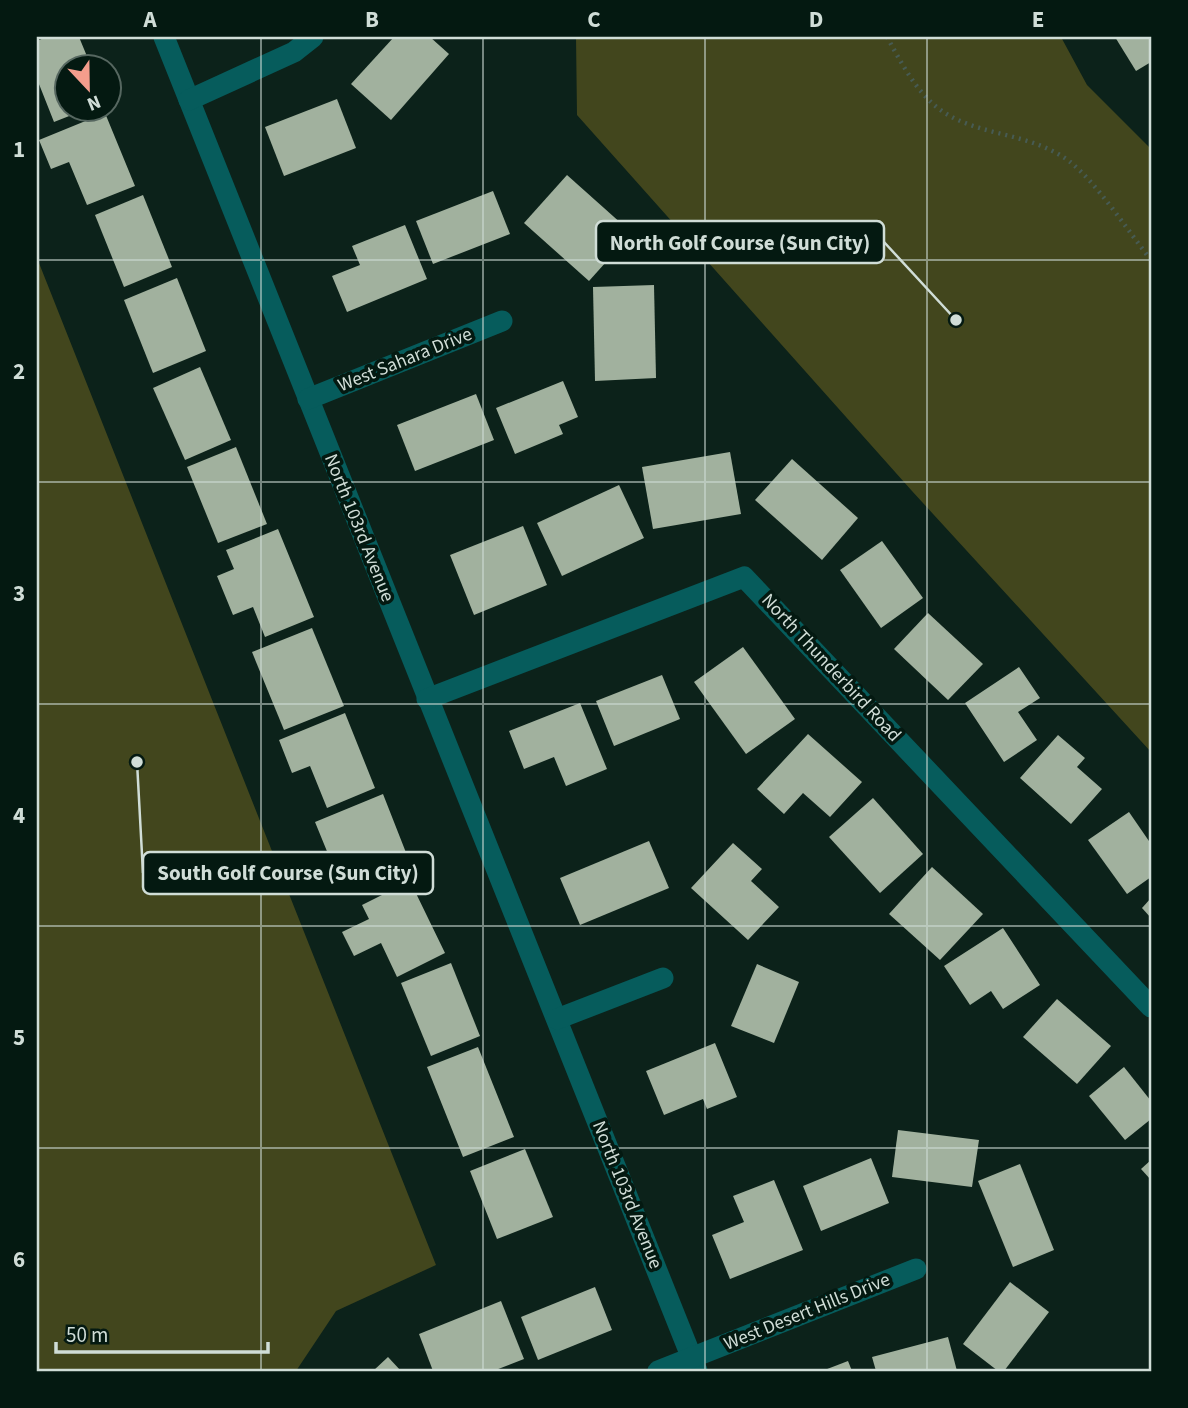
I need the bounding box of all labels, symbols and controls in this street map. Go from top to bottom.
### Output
text: A [142,3,157,36]
text: B [365,3,379,36]
text: C [587,3,601,36]
text: D [809,3,823,36]
text: E [1032,3,1044,36]
north arrow [52,52,122,122]
text: N [83,87,105,117]
text: 1 [13,133,25,166]
callout: North Golf Course (Sun City) [596,221,884,263]
text: North Golf Course (Sun City) [610,228,870,258]
street label: West Sahara Drive [334,321,476,399]
text: 2 [13,355,25,388]
street label: North 103rd Avenue [317,450,401,606]
text: 3 [13,577,25,610]
street label: North Thunderbird Road [755,588,907,748]
text: 4 [13,799,25,832]
callout: South Golf Course (Sun City) [143,852,433,894]
text: South Golf Course (Sun City) [157,858,419,888]
text: 5 [13,1021,25,1054]
street label: North 103rd Avenue [585,1117,669,1273]
text: 6 [13,1243,25,1276]
street label: West Desert Hills Drive [720,1266,894,1358]
scale bar [56,1310,268,1354]
text: 50 m [66,1320,108,1350]

